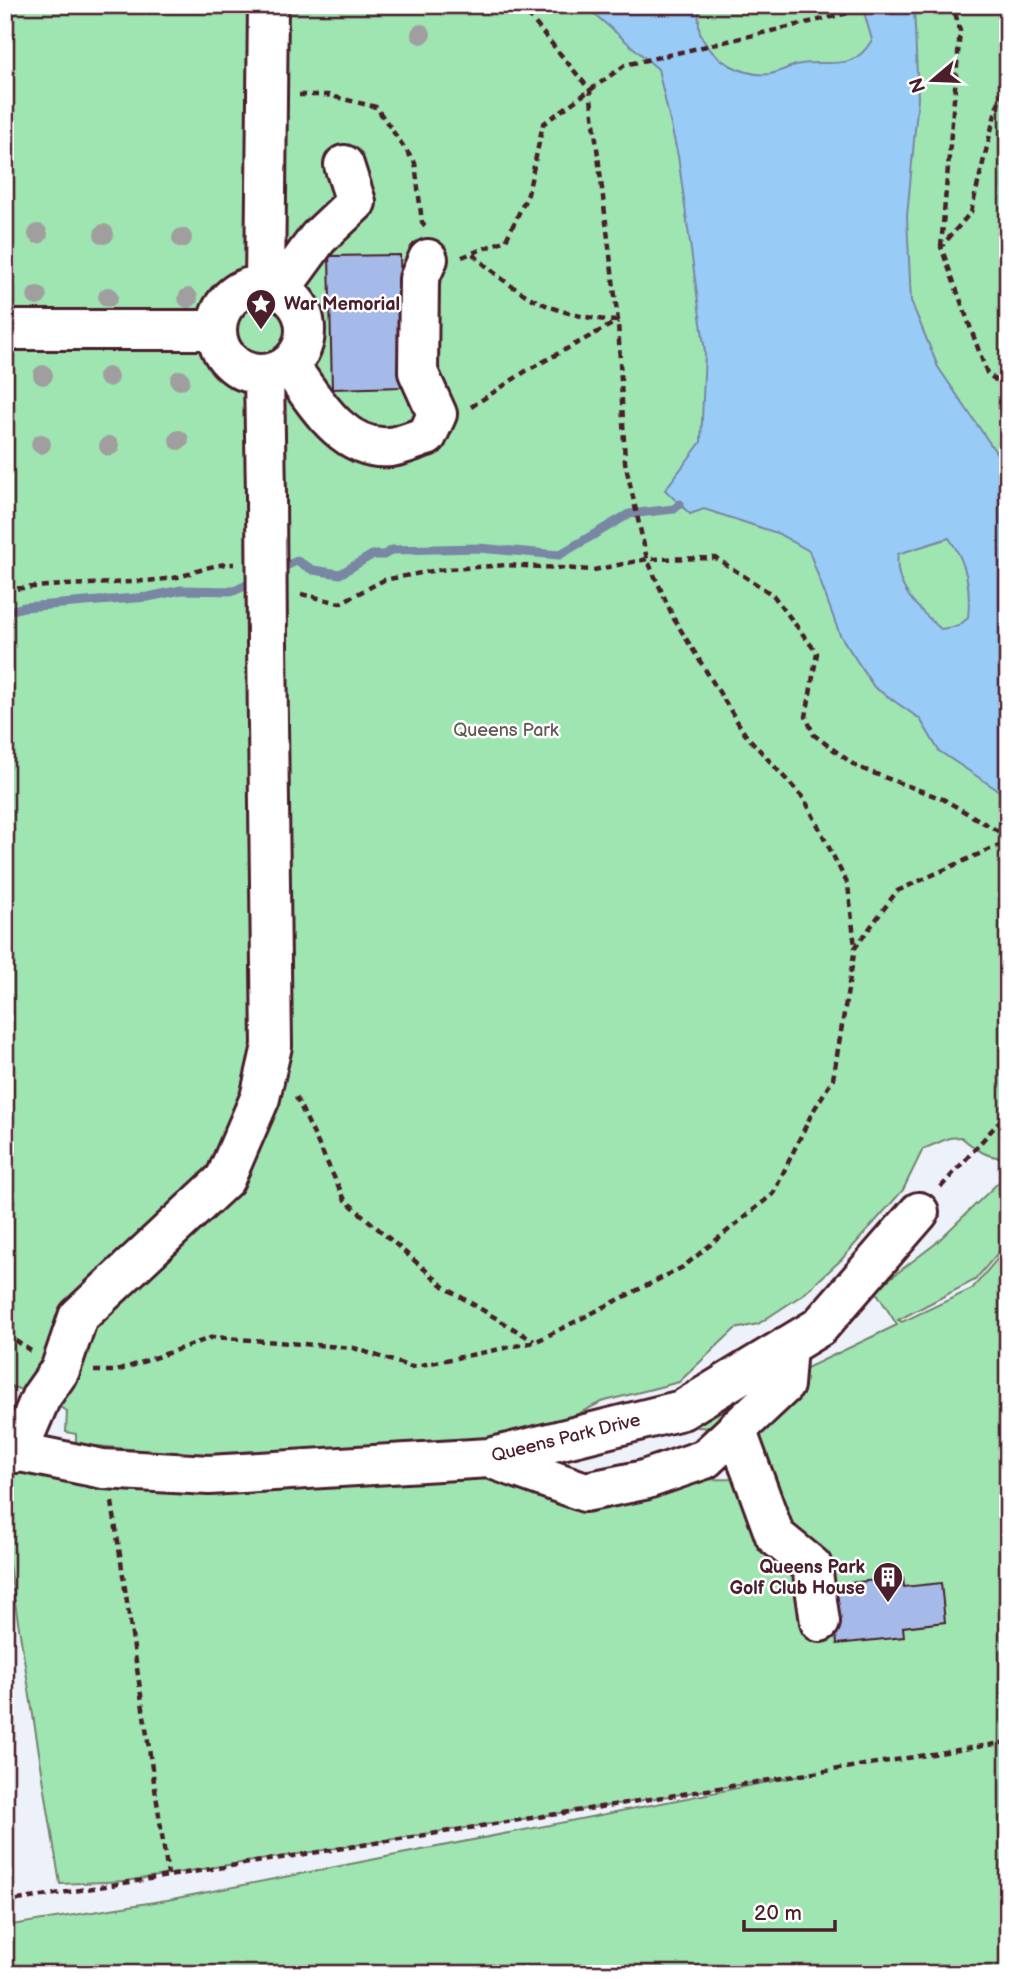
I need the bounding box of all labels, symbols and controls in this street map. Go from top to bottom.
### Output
north arrow [898,46,968,116]
text: N [905,75,932,96]
place icon: War Memorial [244,287,278,331]
place label: War Memorial [284,294,400,315]
park label: Queens Park [453,720,559,741]
street label: Queens Park Drive [489,1409,643,1467]
place label: Queens Park Golf Club House [730,1557,866,1599]
building icon: Queens Park Golf Club House [871,1560,905,1604]
scale bar [744,1888,834,1932]
text: 20 m [754,1901,802,1926]

